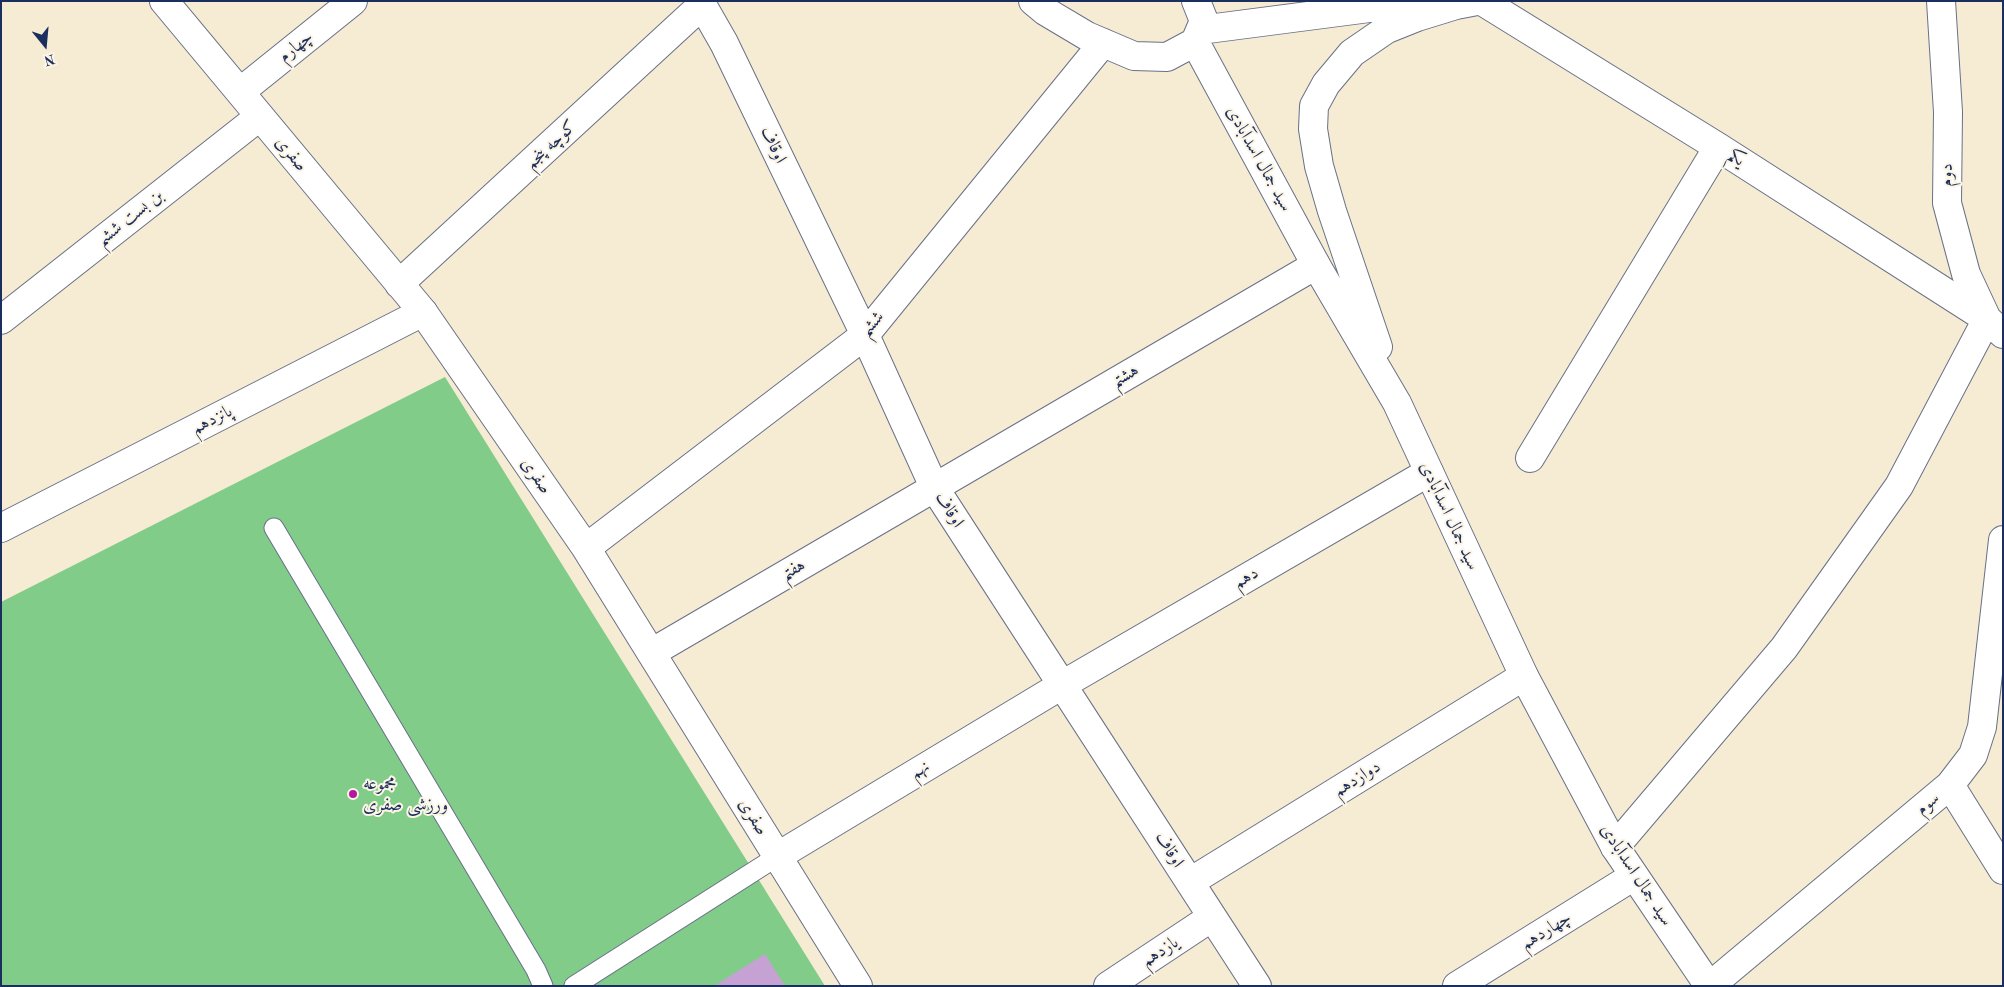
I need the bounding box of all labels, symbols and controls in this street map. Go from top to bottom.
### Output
north arrow [20,20,70,70]
street label: چهارم [274,27,318,67]
text: N [42,51,57,68]
street label: سید جمال اسدآبادی [1221,103,1297,215]
street label: کوچه پنجم [521,116,581,174]
street label: اوقاف [755,123,791,167]
street label: صفری [270,132,312,176]
street label: یکم [1723,145,1749,171]
street label: دوم [1936,163,1958,187]
street label: بن بست ششم [92,185,168,251]
street label: ششم [855,307,889,341]
street label: هشتم [1107,360,1143,392]
street label: پانزدهم [188,401,236,439]
street label: صفری [516,454,556,498]
street label: سید جمال اسدآبادی [1414,458,1484,574]
street label: اوقاف [930,488,968,532]
street label: هفتم [777,554,809,586]
street label: دهم [1230,562,1262,594]
street label: نهم [906,756,934,784]
street label: دوازدهم [1329,756,1385,802]
place label: مجموعه ورزشی صفری [363,773,448,816]
marker: مجموعه ورزشی صفری [347,788,359,800]
street label: سوم [1912,788,1944,820]
street label: صفری [733,795,773,839]
street label: سید جمال اسدآبادی [1595,820,1677,930]
street label: اوقاف [1150,828,1188,872]
street label: چهاردهم [1517,907,1575,955]
street label: یازدهم [1137,932,1183,972]

